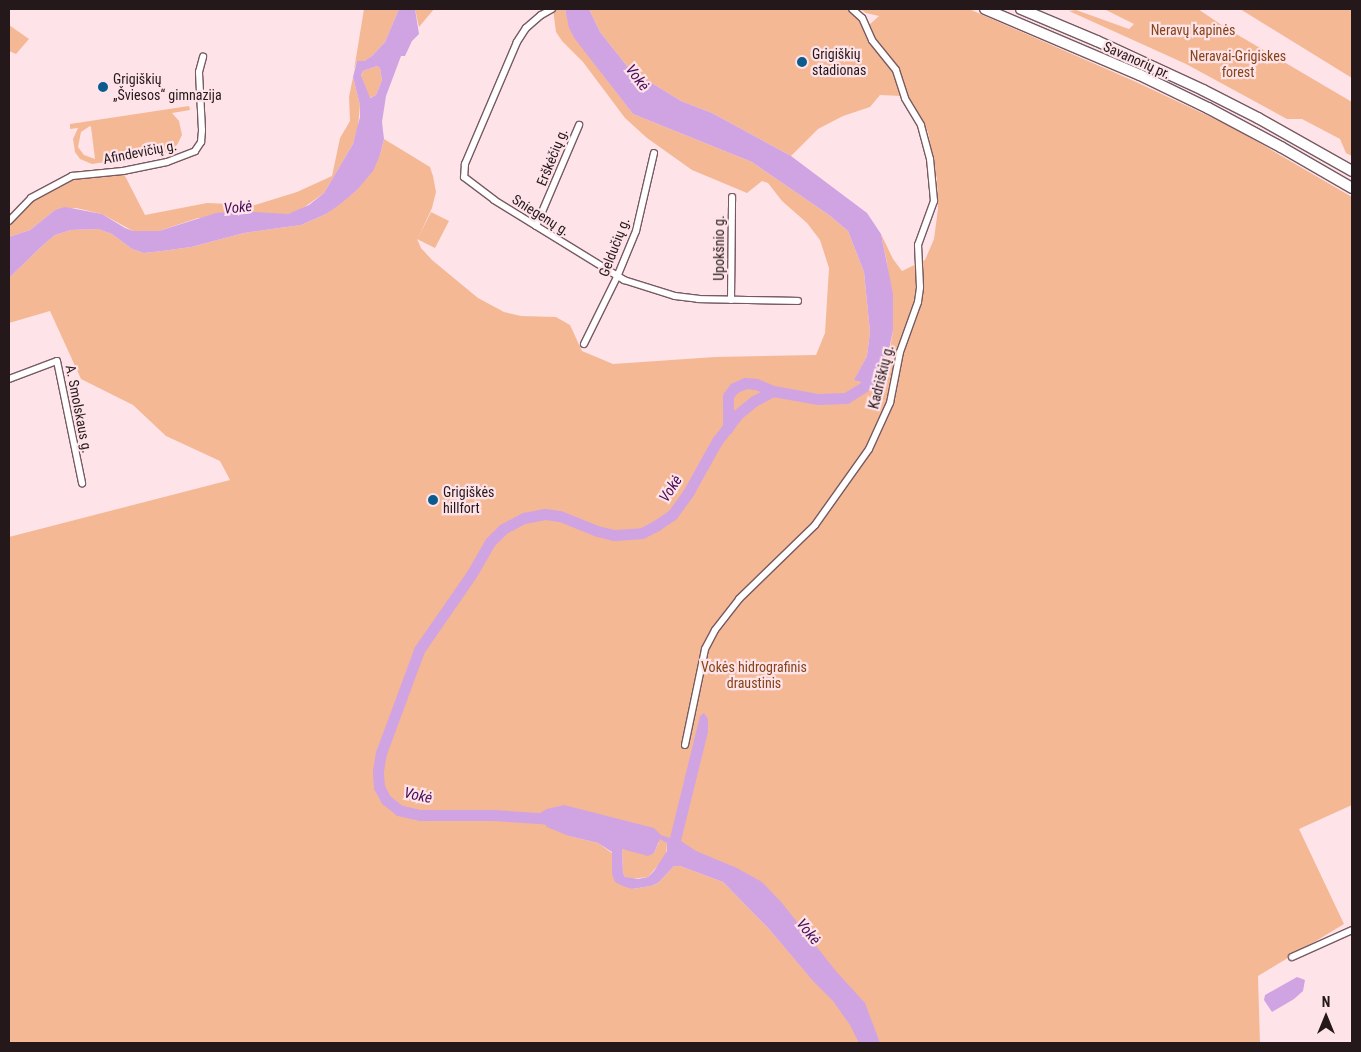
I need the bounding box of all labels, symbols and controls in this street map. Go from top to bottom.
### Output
park label: Neravų kapinės [1151,22,1235,38]
street label: Savanorių pr. [1101,38,1173,82]
place label: Grigiškių stadionas [812,46,866,78]
park label: Neravai-Grigiskes forest [1190,48,1286,80]
marker: Grigiškių stadionas [796,56,808,68]
water label: Vokė [621,61,653,95]
place label: Grigiškių „Šviesos“ gimnazija [113,71,222,104]
marker: Grigiškių „Šviesos“ gimnazija [97,81,109,93]
street label: Erškėčių g. [533,126,571,188]
street label: Afindevičių g. [102,137,178,167]
street label: Sniegenų g. [509,191,573,239]
water label: Vokė [223,198,253,218]
street label: Geldučių g. [595,215,633,279]
street label: Upokšnio g. [711,215,727,281]
street label: Kadriškių g. [865,343,897,411]
street label: A. Smolskaus g. [62,364,96,454]
water label: Vokė [656,472,686,506]
place label: Grigiškės hillfort [443,484,494,516]
marker: Grigiškės hillfort [427,494,439,506]
park label: Vokės hidrografinis draustinis [701,659,807,692]
water label: Vokė [402,784,434,808]
water label: Vokė [792,915,824,949]
north arrow [1301,992,1351,1042]
text: N [1322,994,1330,1010]

